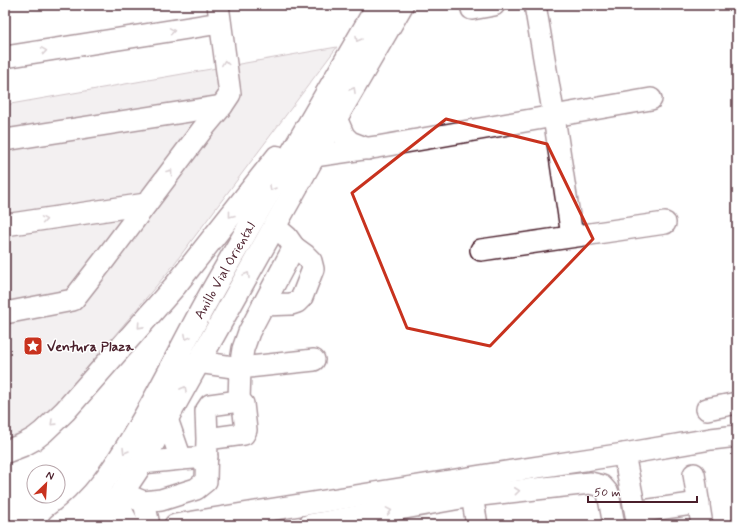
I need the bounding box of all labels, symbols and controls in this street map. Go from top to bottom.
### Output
one-way arrow [169,27,175,36]
one-way arrow [356,35,363,42]
one-way arrow [40,47,47,56]
one-way arrow [221,60,230,66]
one-way arrow [348,87,355,94]
one-way arrow [165,170,172,177]
one-way arrow [270,184,277,191]
one-way arrow [229,211,236,218]
one-way arrow [40,216,47,224]
street label: Anillo Vial Oriental [190,219,260,322]
one-way arrow [242,272,249,279]
one-way arrow [137,321,144,329]
one-way arrow [185,333,192,341]
place icon: Ventura Plaza [22,335,44,357]
place label: Ventura Plaza [47,338,134,356]
one-way arrow [179,386,186,393]
one-way arrow [50,418,58,426]
one-way arrow [122,447,129,454]
north arrow [26,464,66,504]
text: N [44,468,56,484]
scale bar [588,478,697,504]
text: 50 m [594,485,621,501]
one-way arrow [514,487,520,496]
one-way arrow [385,507,392,516]

